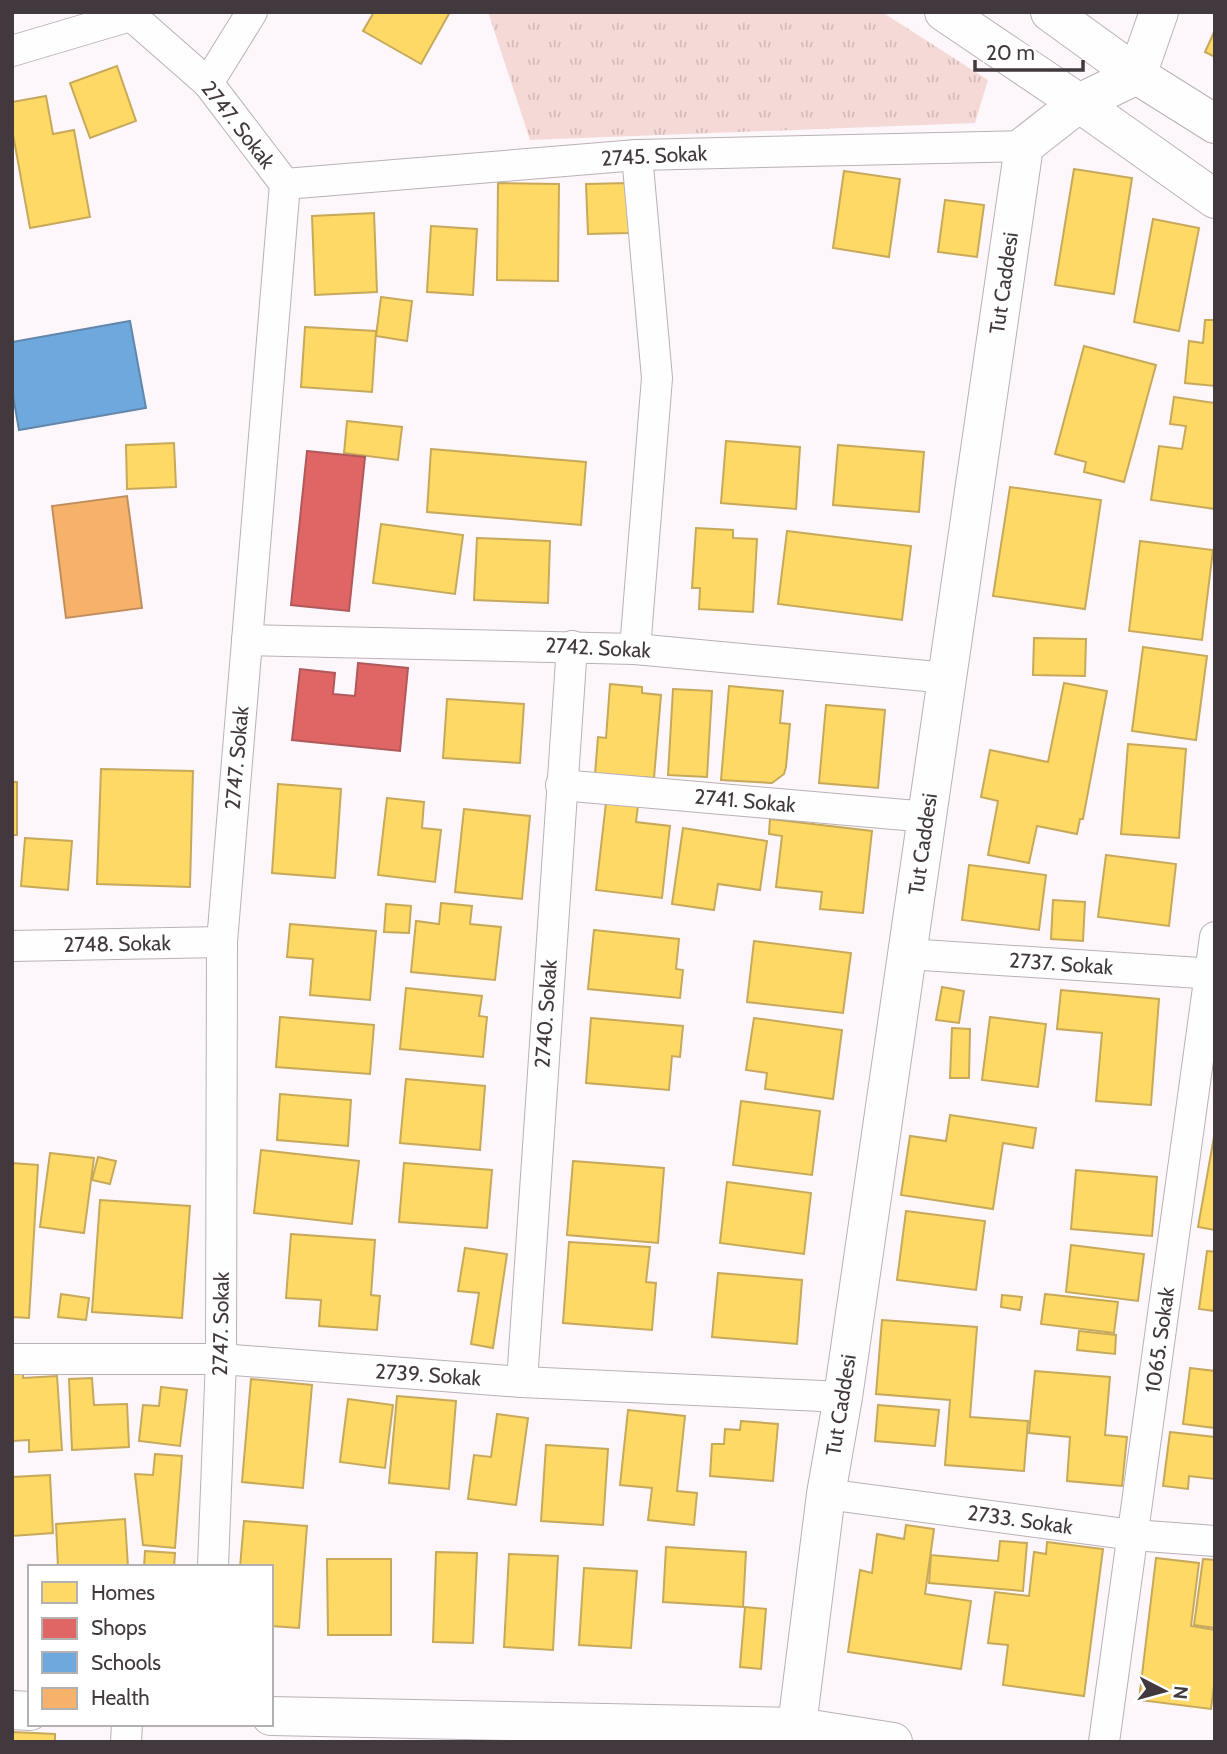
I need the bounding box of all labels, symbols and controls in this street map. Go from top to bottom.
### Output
scale bar [975,28,1084,72]
text: 20 m [986,40,1035,65]
street label: 2747. Sokak [196,76,281,174]
street label: 2745. Sokak [600,140,708,171]
street label: Tut Caddesi [984,230,1023,335]
street label: 2742. Sokak [545,632,652,663]
street label: 2747. Sokak [219,704,254,811]
street label: 2741. Sokak [693,784,797,817]
street label: Tut Caddesi [903,791,942,896]
street label: 2748. Sokak [63,930,171,957]
street label: 2737. Sokak [1008,947,1115,980]
street label: 2740. Sokak [529,958,562,1069]
street label: 2747. Sokak [207,1271,234,1376]
street label: 1065. Sokak [1140,1285,1179,1394]
street label: Tut Caddesi [820,1352,861,1457]
street label: 2739. Sokak [374,1358,482,1391]
street label: 2733. Sokak [966,1500,1075,1539]
legend [28,1565,273,1726]
text: Homes [91,1580,155,1605]
text: Shops [91,1615,147,1640]
text: Schools [91,1650,161,1675]
north arrow [1129,1656,1199,1726]
text: Health [91,1685,150,1710]
text: N [1168,1685,1193,1701]

